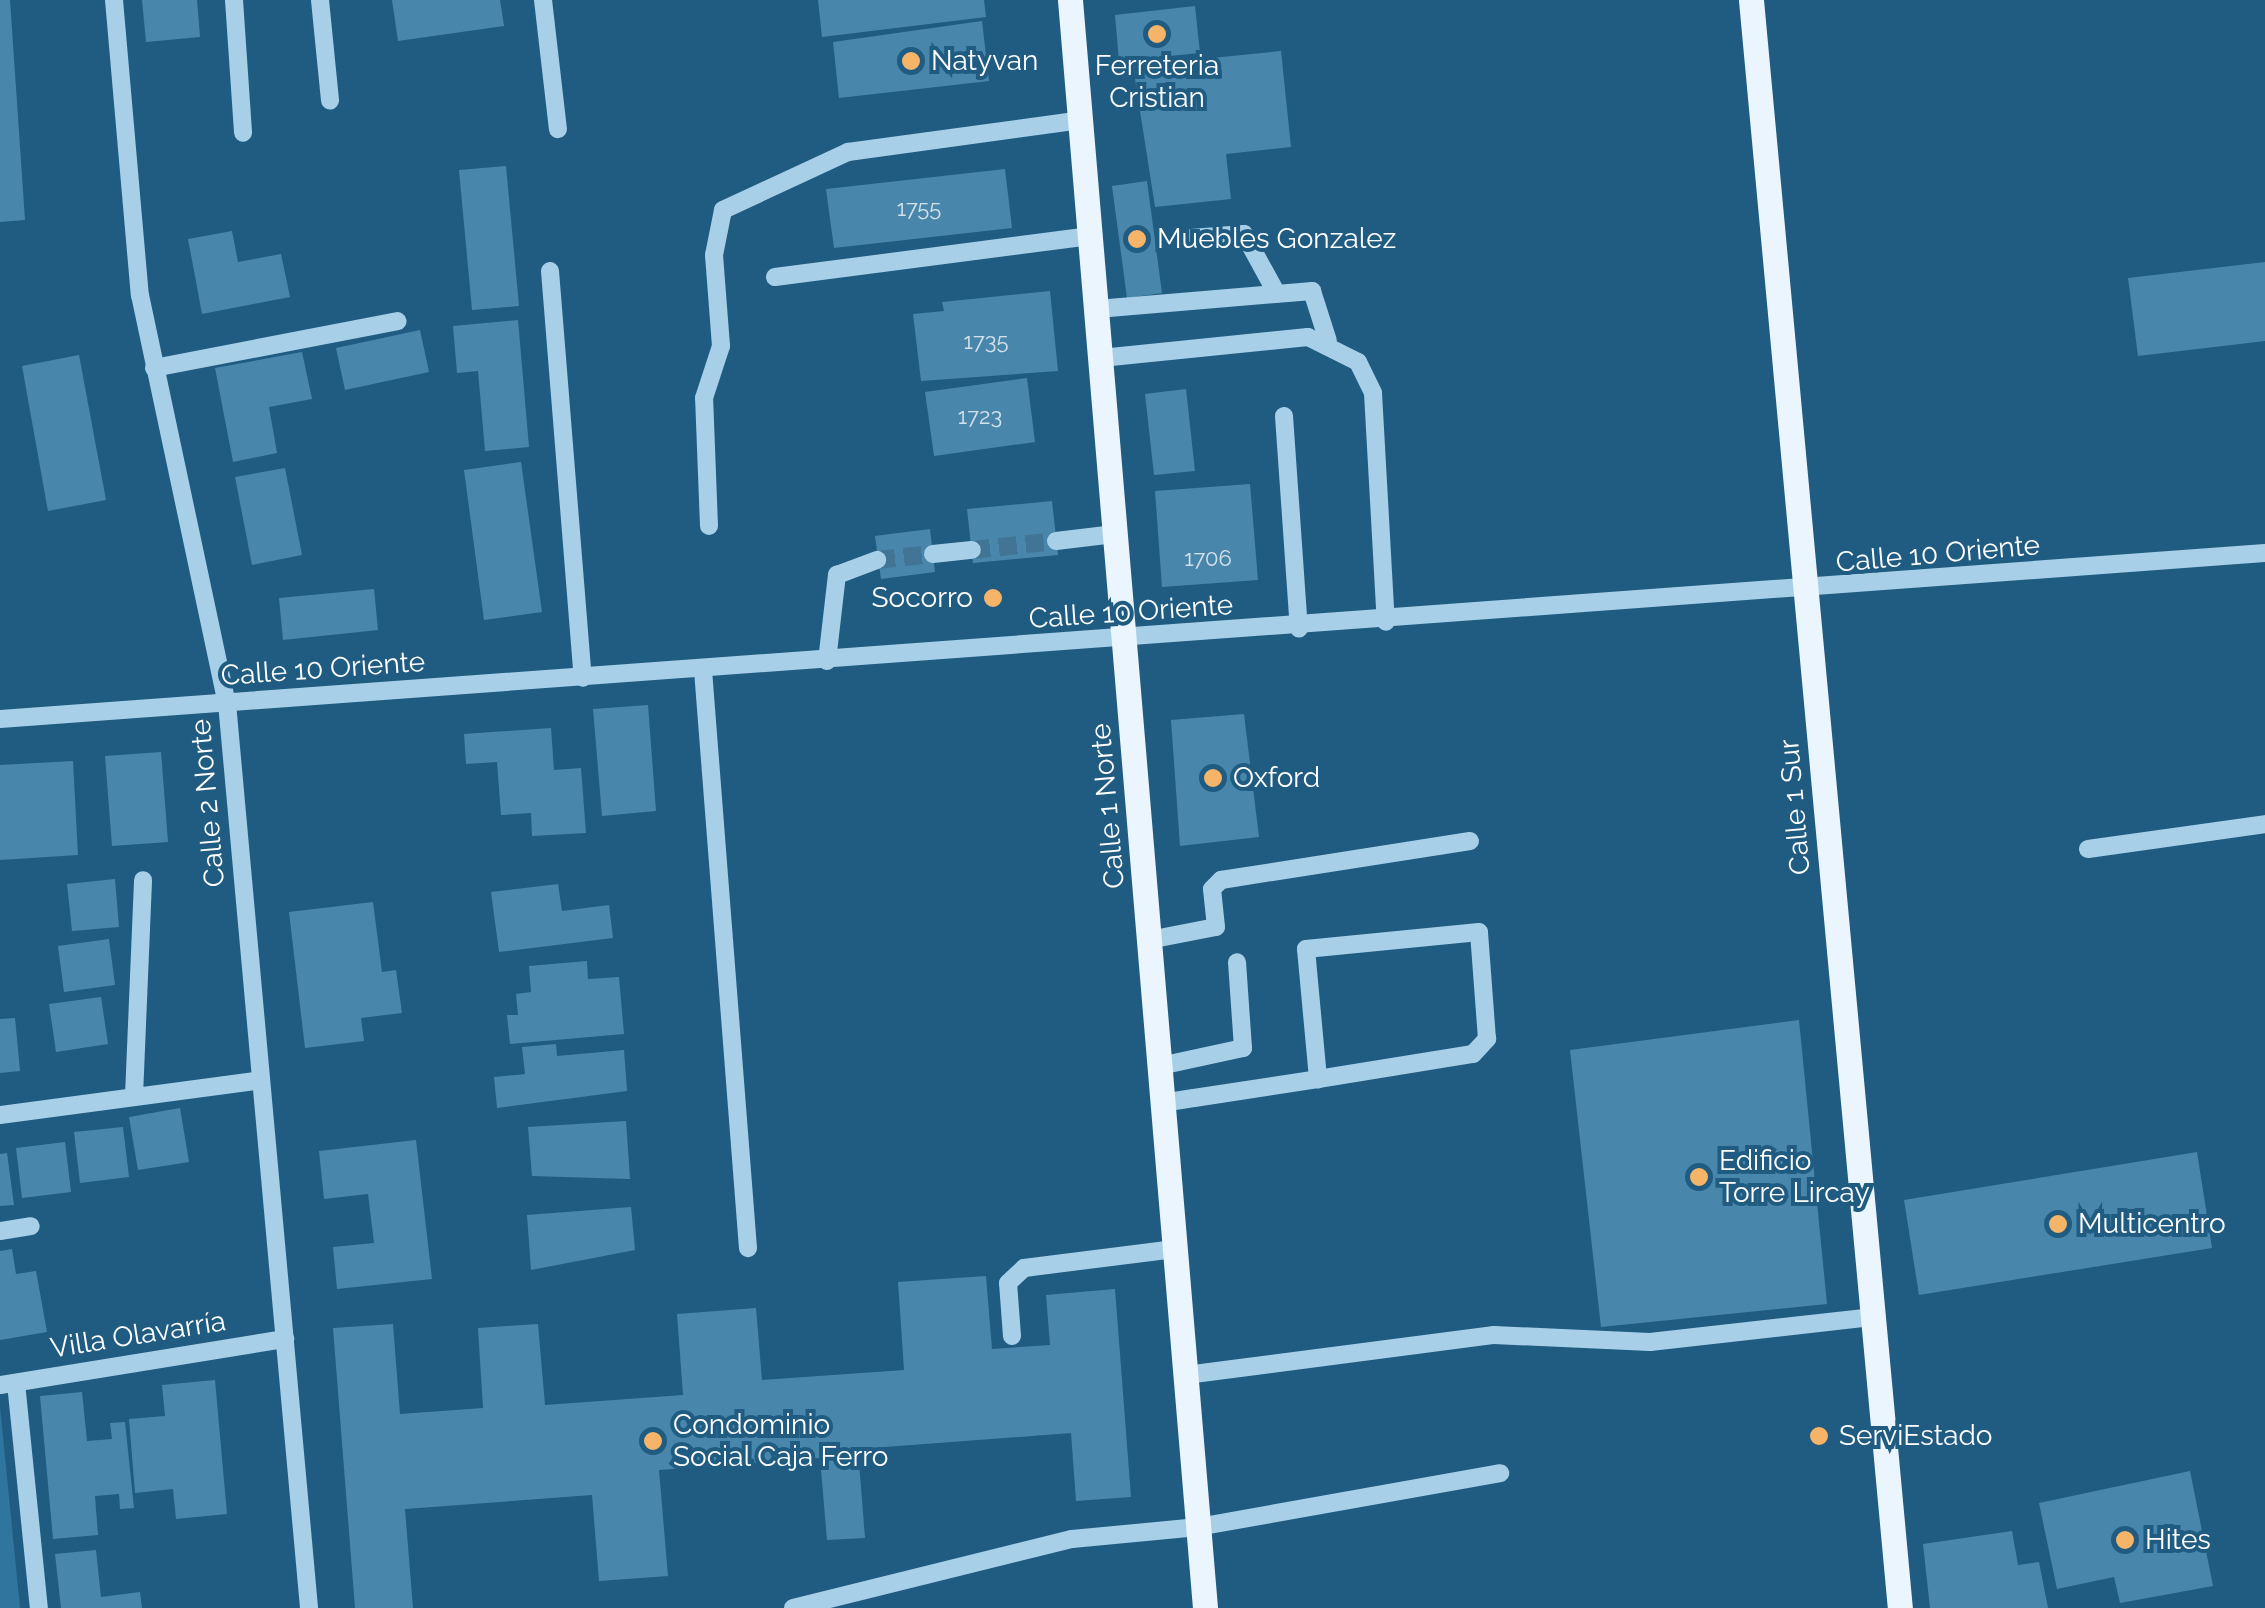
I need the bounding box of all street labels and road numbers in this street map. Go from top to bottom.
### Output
street label: Calle 10 Oriente [1835,528,2041,580]
street label: Calle 10 Oriente [1028,588,1234,636]
street label: Calle 10 Oriente [220,645,426,693]
street label: Calle 2 Norte [184,718,232,888]
street label: Calle 1 Norte [1084,722,1132,890]
street label: Calle 1 Sur [1772,738,1818,876]
street label: Villa Olavarría [48,1305,228,1365]

